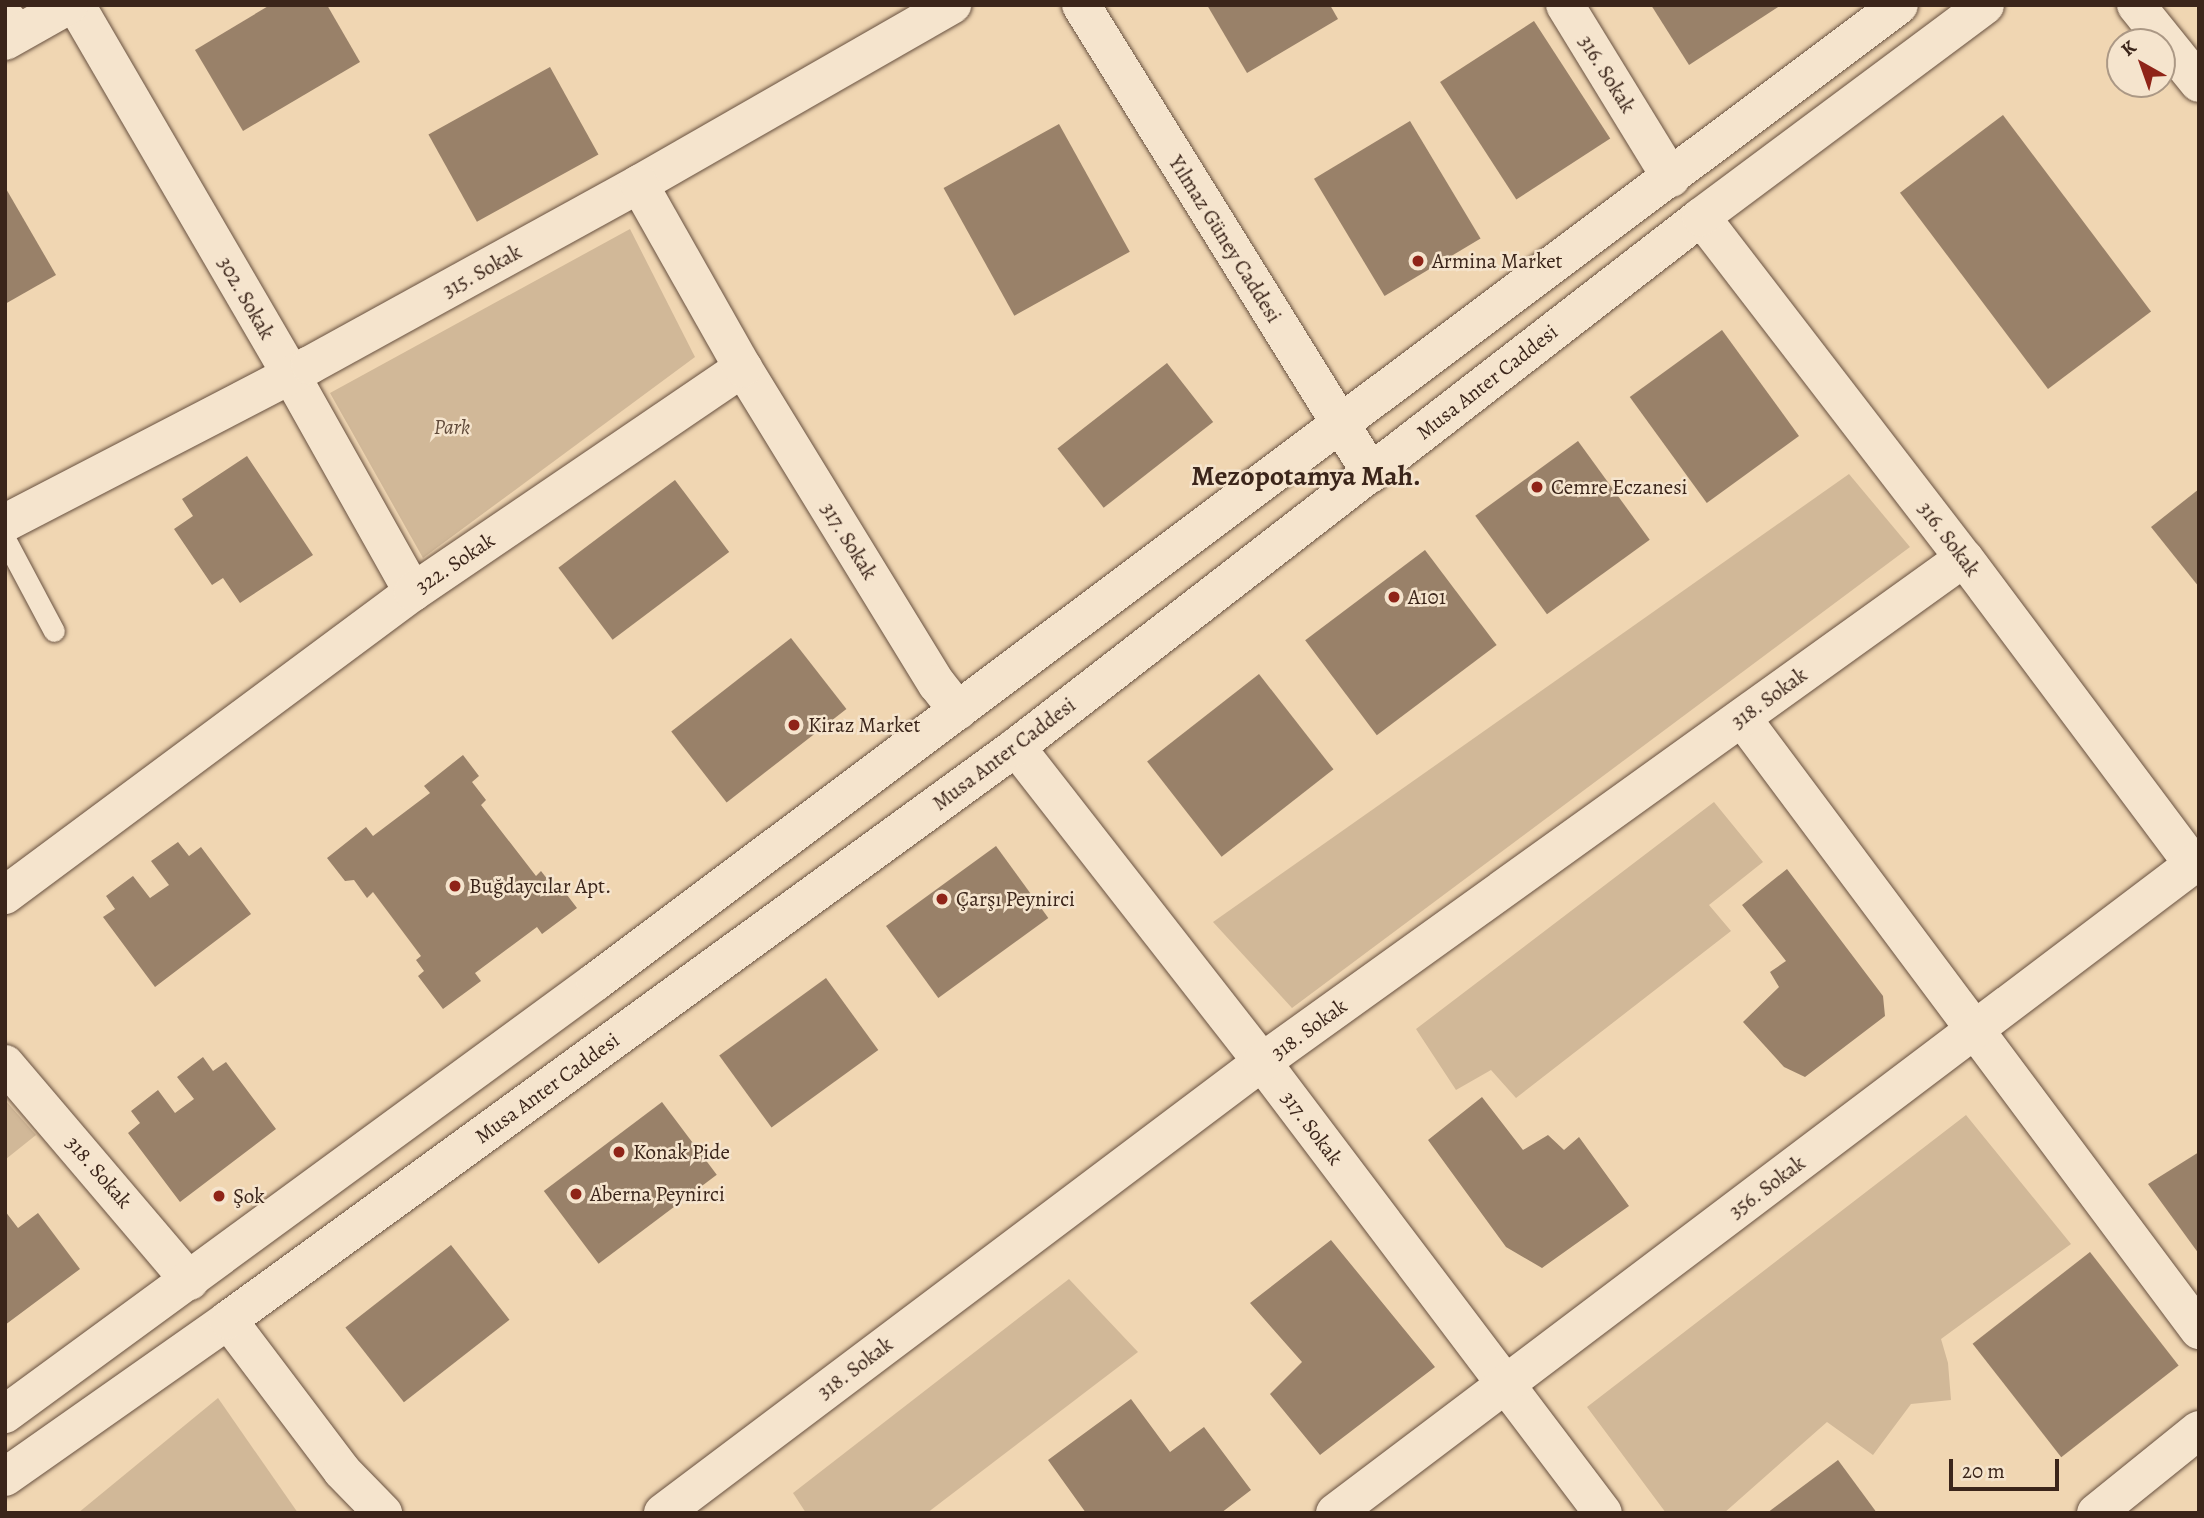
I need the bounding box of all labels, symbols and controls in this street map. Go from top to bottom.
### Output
north arrow [2106,28,2176,98]
street label: 316. Sokak [1573,30,1641,118]
text: K [2116,34,2142,62]
street label: Yılmaz Güney Caddesi [1163,151,1287,327]
street label: 315. Sokak [438,239,526,303]
place label: Armina Market [1432,248,1562,274]
street label: 302. Sokak [212,252,280,344]
marker: Armina Market [1410,253,1426,269]
street label: Musa Anter Caddesi [1411,319,1563,445]
park label: Park [434,414,470,440]
district label: Mezopotamya Mah. [1191,459,1421,493]
place label: Cemre Eczanesi [1551,474,1688,500]
marker: Cemre Eczanesi [1529,479,1545,495]
street label: 316. Sokak [1913,496,1985,582]
street label: 317. Sokak [815,498,883,584]
street label: 322. Sokak [410,527,500,599]
place label: A101 [1408,584,1446,610]
marker: A101 [1386,589,1402,605]
street label: 318. Sokak [1726,662,1812,734]
street label: Musa Anter Caddesi [928,692,1080,816]
place label: Kiraz Market [808,712,920,738]
marker: Kiraz Market [786,717,802,733]
place label: Buğdaycılar Apt. [469,873,611,899]
marker: Buğdaycılar Apt. [447,878,463,894]
place label: Çarşı Peynirci [956,886,1075,912]
marker: Çarşı Peynirci [934,891,950,907]
street label: 318. Sokak [1266,993,1352,1065]
street label: Musa Anter Caddesi [470,1027,624,1149]
street label: 317. Sokak [1276,1086,1348,1170]
street label: 318. Sokak [61,1130,137,1214]
place label: Konak Pide [633,1139,730,1165]
marker: Konak Pide [611,1144,627,1160]
street label: 356. Sokak [1724,1150,1810,1224]
place label: Aberna Peynirci [590,1181,725,1207]
place label: Şok [233,1183,265,1209]
marker: Aberna Peynirci [568,1186,584,1202]
marker: Şok [211,1188,227,1204]
street label: 318. Sokak [812,1331,898,1405]
scale bar [1952,1444,2062,1488]
text: 20 m [1962,1457,2005,1485]

